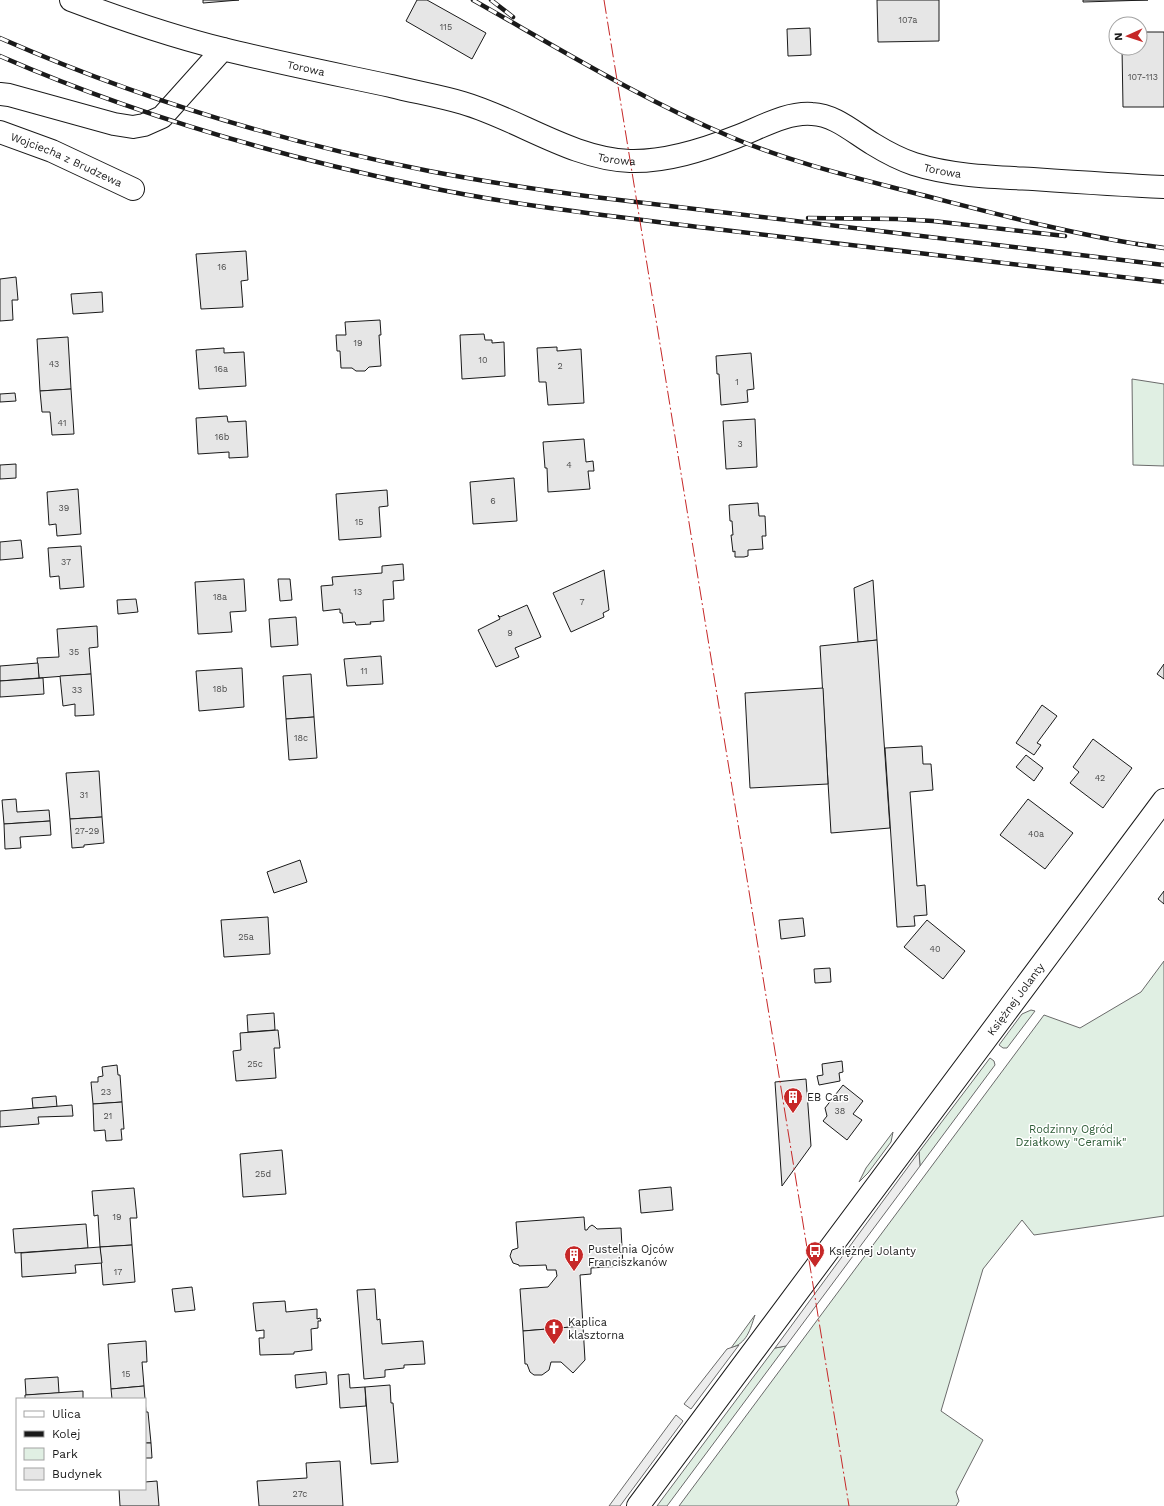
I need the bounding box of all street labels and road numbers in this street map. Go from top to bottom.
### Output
street label: Torowa [286,58,326,78]
street label: Wojciecha z Brudzewa [9,130,124,190]
street label: Torowa [596,150,636,168]
street label: Torowa [922,161,962,180]
street label: Księżnej Jolanty [984,960,1047,1038]

